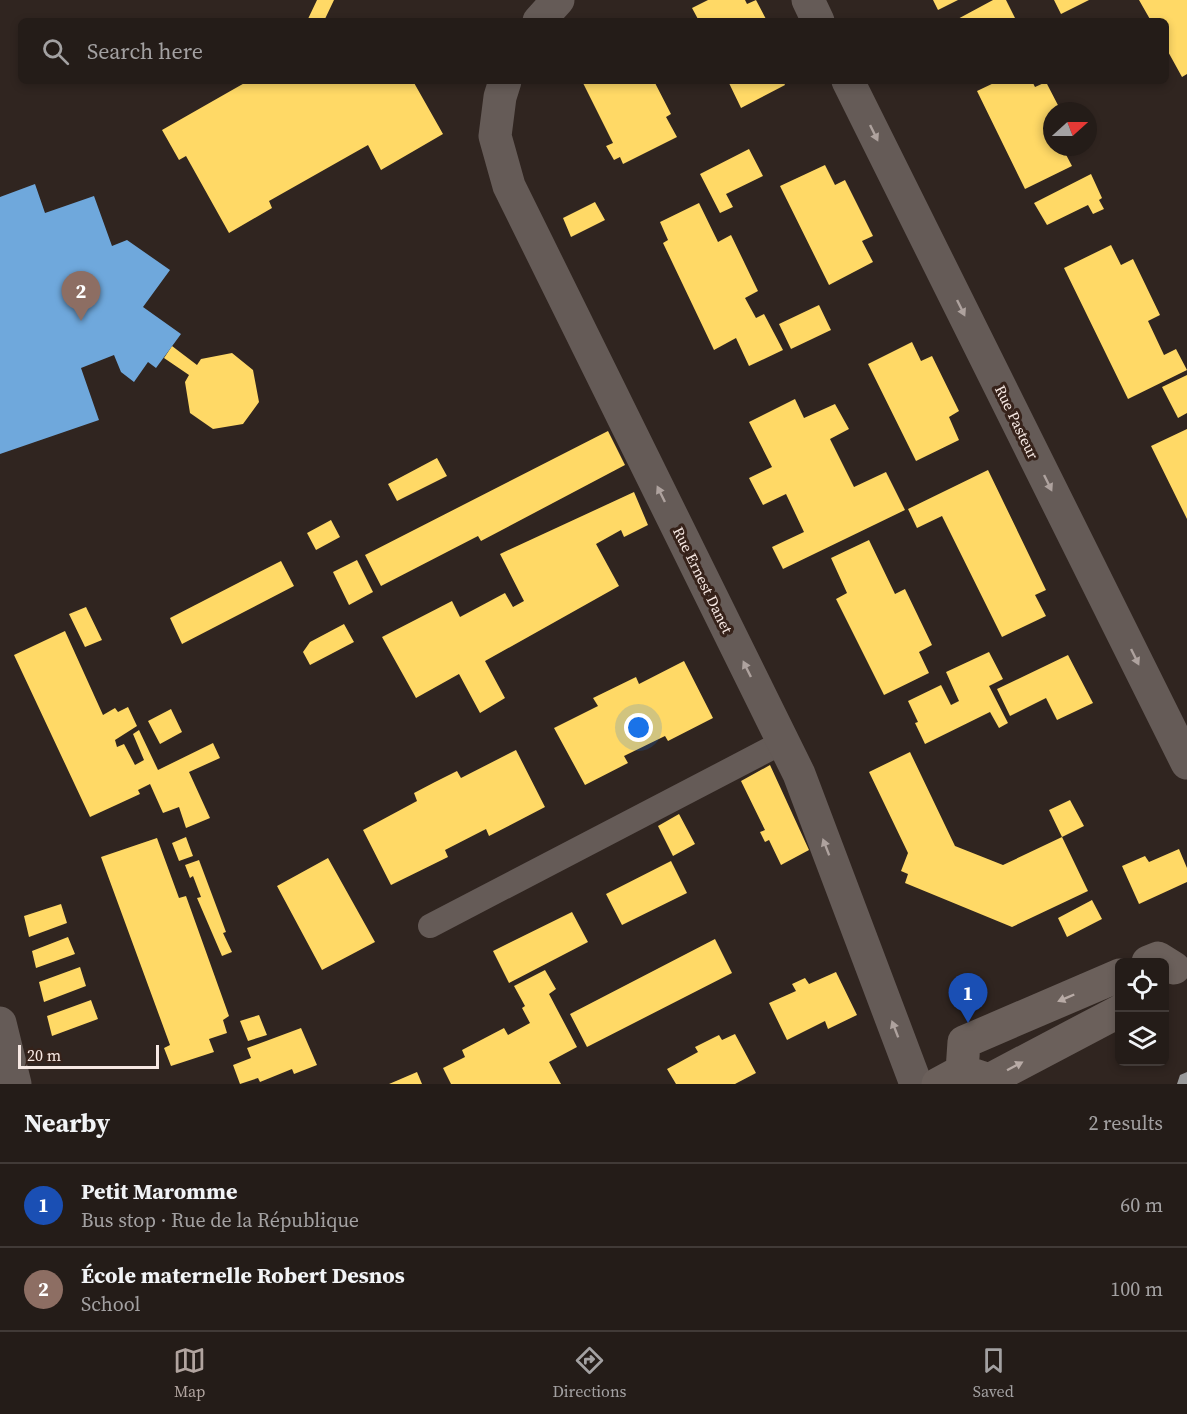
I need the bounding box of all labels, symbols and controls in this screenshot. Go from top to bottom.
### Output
search box [18,18,1169,84]
icon: search [39,35,72,68]
text: Search here [87,36,203,66]
north arrow [1043,102,1097,156]
one-way arrow [869,125,879,142]
pin: 2 [62,272,100,321]
one-way arrow [956,300,966,317]
street label: Rue Pasteur [990,381,1044,463]
one-way arrow [1043,474,1052,491]
one-way arrow [657,485,666,502]
street label: Rue Ernest Danet [668,523,738,637]
one-way arrow [1130,649,1139,666]
one-way arrow [743,660,752,677]
your location [624,713,653,742]
one-way arrow [821,838,830,856]
map controls [1115,958,1169,1066]
button: locate [1115,958,1169,1012]
pin: 1 [948,974,988,1023]
one-way arrow [1056,993,1074,1003]
button: layers [1115,1012,1169,1066]
one-way arrow [890,1020,900,1038]
scale bar [18,1042,159,1070]
text: 20 m [27,1044,61,1066]
one-way arrow [1006,1062,1024,1072]
text: Nearby [24,1105,110,1141]
text: 2 results [1088,1109,1163,1137]
text: Petit Maromme [81,1176,237,1206]
text: 1 [38,1191,49,1219]
text: 60 m [1120,1191,1163,1219]
text: Bus stop · Rue de la République [81,1206,359,1234]
text: École maternelle Robert Desnos [81,1260,405,1290]
text: 2 [38,1275,49,1303]
text: 100 m [1110,1275,1163,1303]
text: School [81,1290,141,1318]
tab: Map [173,1344,206,1402]
tab: Directions [552,1344,627,1402]
tab: Saved [973,1344,1014,1402]

